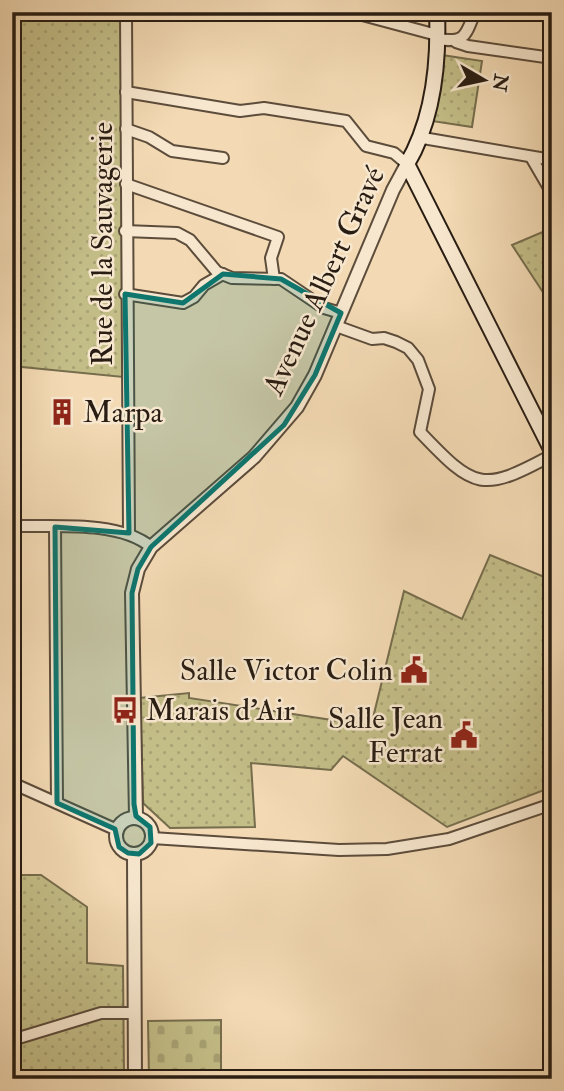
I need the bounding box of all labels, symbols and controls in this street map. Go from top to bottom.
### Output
north arrow [448,46,518,116]
text: N [486,71,513,94]
street label: Rue de la Sauvagerie [84,122,121,366]
street label: Avenue Albert Gravé [254,161,393,402]
place label: Marpa [83,394,164,431]
building icon: Marpa [47,397,77,427]
place label: Salle Victor Colin [180,652,393,689]
public building icon: Salle Victor Colin [399,655,429,685]
place label: Marais d'Air [146,692,295,729]
bus stop icon: Marais d'Air [110,695,140,725]
place label: Salle Jean Ferrat [328,700,443,771]
public building icon: Salle Jean Ferrat [449,720,479,750]

